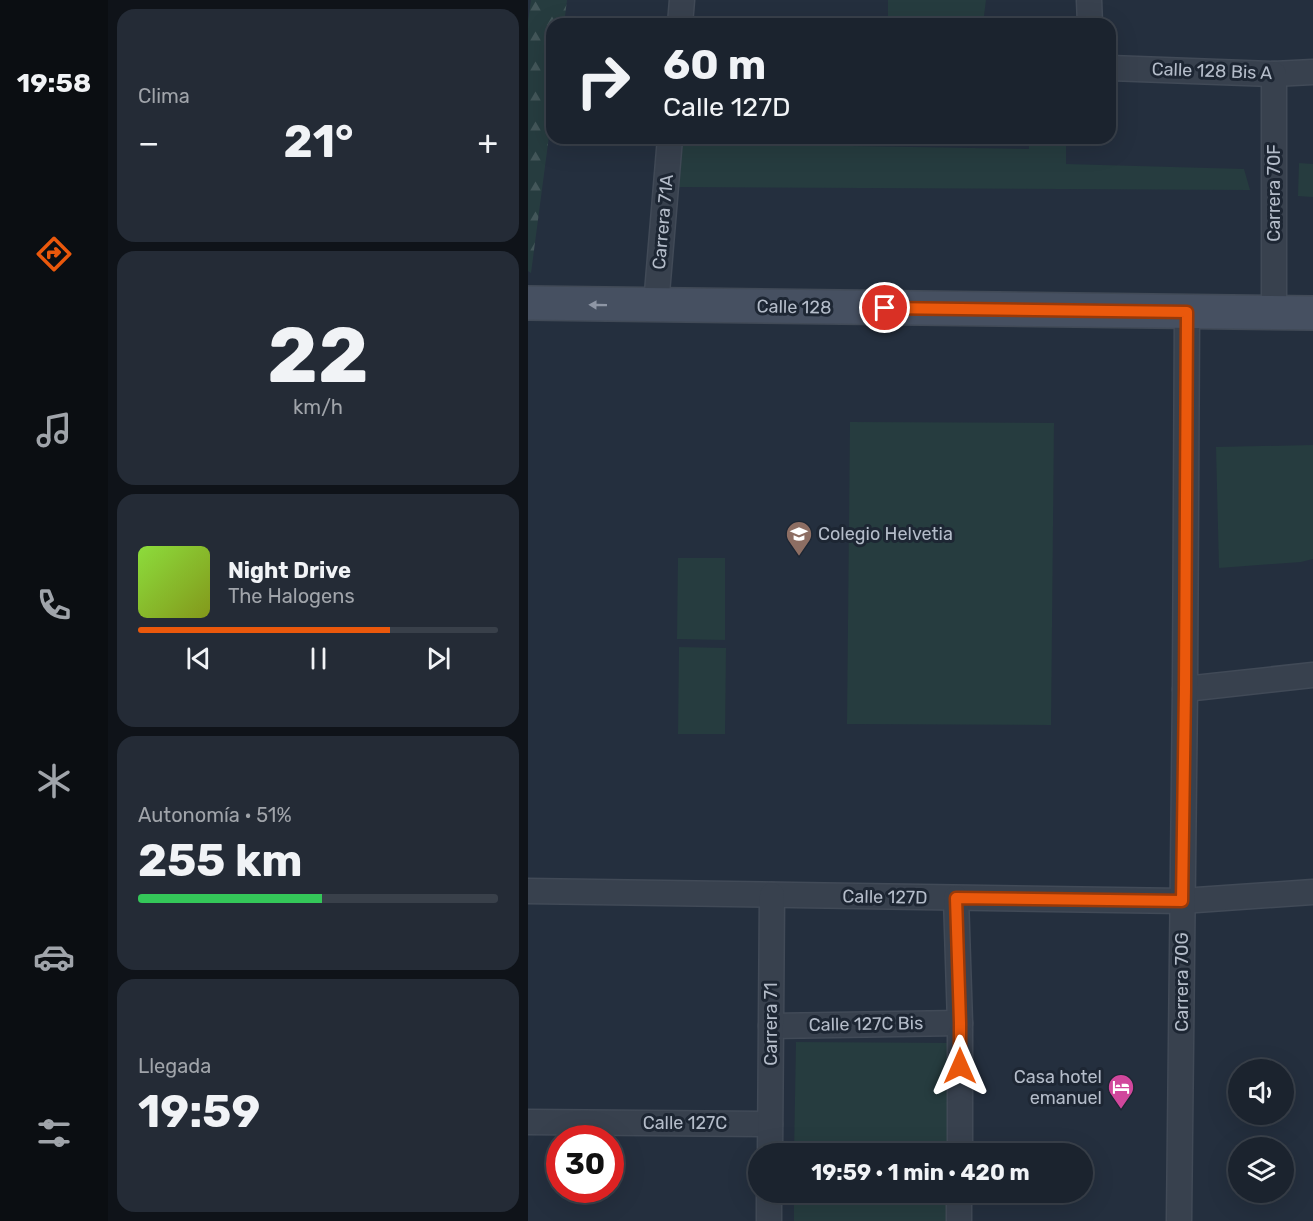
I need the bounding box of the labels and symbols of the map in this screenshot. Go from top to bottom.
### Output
street label: Calle 128 Bis A [1151,58,1273,84]
street label: Carrera 70F [1263,144,1285,242]
street label: Carrera 71A [648,173,678,271]
pin [859,282,910,333]
street label: Calle 128 [756,295,832,319]
one-way arrow [588,300,607,309]
school or university icon: Colegio Helvetia [784,519,814,557]
place label: Colegio Helvetia [818,523,953,545]
street label: Calle 127D [842,885,928,909]
street label: Carrera 70G [1171,932,1193,1032]
street label: Carrera 71 [760,982,782,1066]
street label: Calle 127C Bis [809,1012,923,1036]
position arrow [928,1034,992,1098]
place label: Casa hotel emanuel [1014,1066,1102,1109]
hotel icon: Casa hotel emanuel [1106,1072,1136,1110]
street label: Calle 127C [643,1112,727,1134]
speed limit sign: 30 [546,1125,624,1203]

